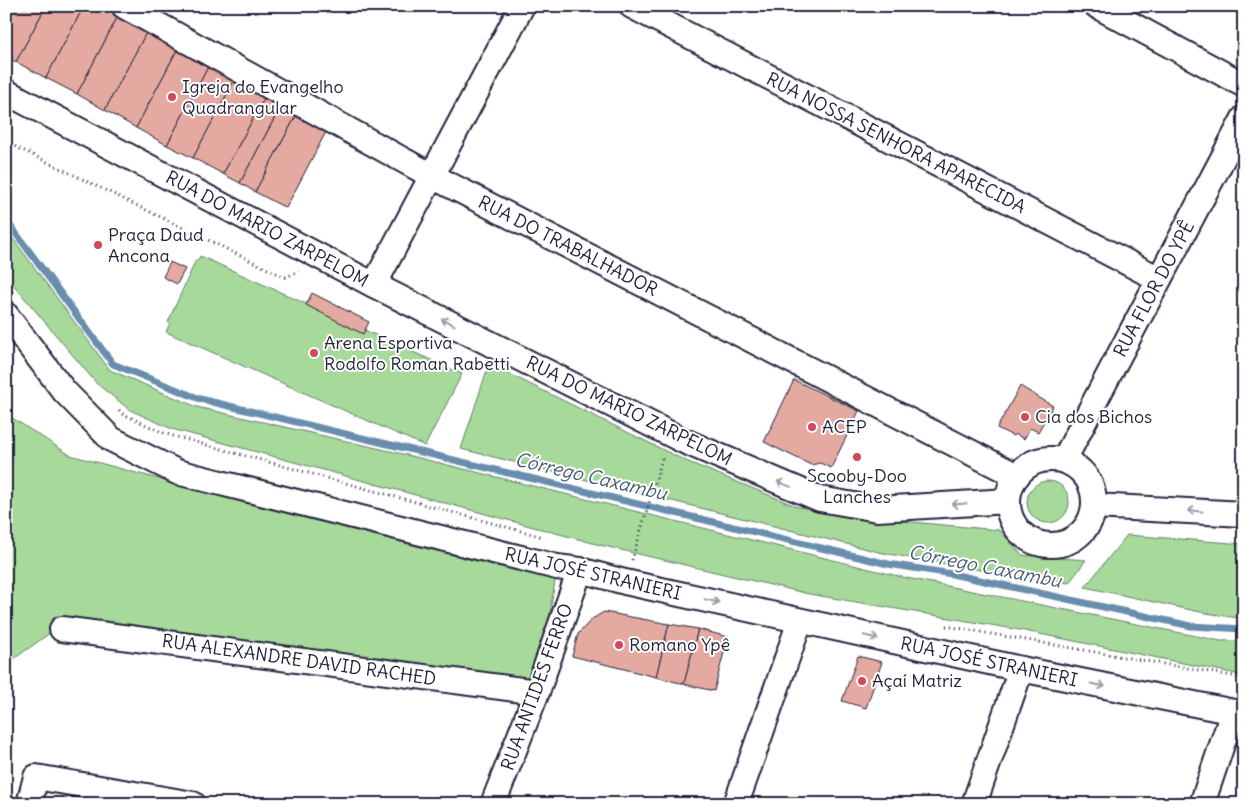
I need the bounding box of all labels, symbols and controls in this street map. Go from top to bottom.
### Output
street label: RUA NOSSA SENHORA APARECIDA [763,67,1030,218]
place label: Igreja do Evangelho Quadrangular [182,75,344,119]
marker: Igreja do Evangelho Quadrangular [166,91,178,103]
street label: RUA DO MARIO ZARPELOM [162,165,373,292]
street label: RUA DO TRABALHADOR [474,190,662,301]
street label: RUA FLOR DO YPÊ [1108,217,1199,361]
place label: Praça Daud Ancona [108,223,204,267]
marker: Praça Daud Ancona [92,239,104,251]
one-way arrow [441,317,456,326]
place label: Arena Esportiva Rodolfo Roman Rabetti [324,331,510,375]
marker: Arena Esportiva Rodolfo Roman Rabetti [308,347,320,359]
street label: RUA DO MARIO ZARPELOM [523,351,736,470]
place label: Cia dos Bichos [1035,405,1152,428]
marker: Cia dos Bichos [1019,411,1031,423]
place label: ACEP [822,415,867,438]
marker: ACEP [806,421,818,433]
water label: Córrego Caxambu [513,447,670,505]
marker: Scooby-Doo Lanches [851,451,863,463]
place label: Scooby-Doo Lanches [807,464,907,508]
one-way arrow [776,478,791,487]
one-way arrow [952,499,968,508]
one-way arrow [1187,507,1203,516]
water label: Córrego Caxambu [906,539,1064,593]
street label: RUA JOSÉ STRANIERI [503,542,684,605]
one-way arrow [704,597,720,606]
street label: RUA ANTIDES FERRO [496,600,577,773]
street label: RUA ALEXANDRE DAVID RACHED [160,629,438,690]
one-way arrow [862,632,878,642]
street label: RUA JOSÉ STRANIERI [898,632,1080,692]
place label: Romano Ypê [629,633,730,656]
marker: Romano Ypê [613,639,625,651]
place label: Açaí Matriz [872,669,962,692]
marker: Açaí Matriz [856,675,868,687]
one-way arrow [1090,680,1106,690]

